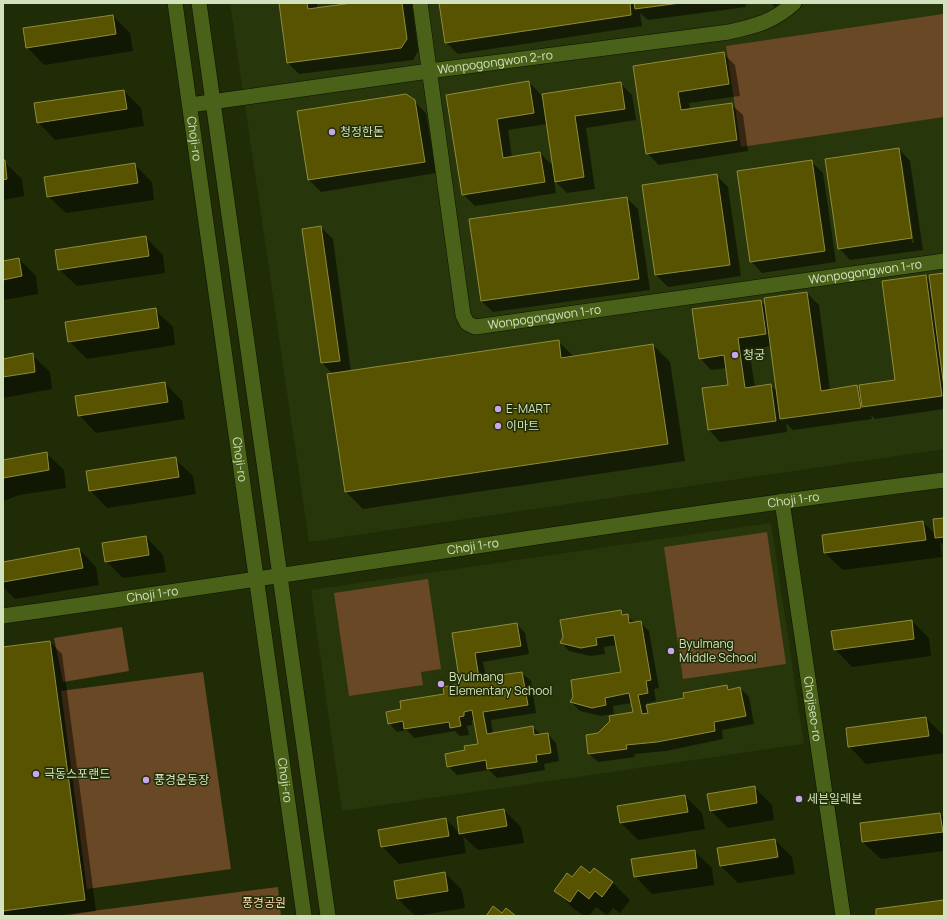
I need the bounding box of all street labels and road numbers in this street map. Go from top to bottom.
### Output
street label: Wonpogongwon 2-ro [436,46,554,78]
street label: Choji-ro [183,115,206,162]
street label: Wonpogongwon 1-ro [808,255,923,288]
street label: Wonpogongwon 1-ro [487,300,602,333]
street label: Choji-ro [228,436,252,483]
street label: Choji 1-ro [766,488,820,512]
street label: Choji 1-ro [446,534,500,558]
street label: Choji 1-ro [125,582,179,606]
street label: Chojiseo-ro [800,675,826,742]
street label: Choji-ro [274,757,297,804]

